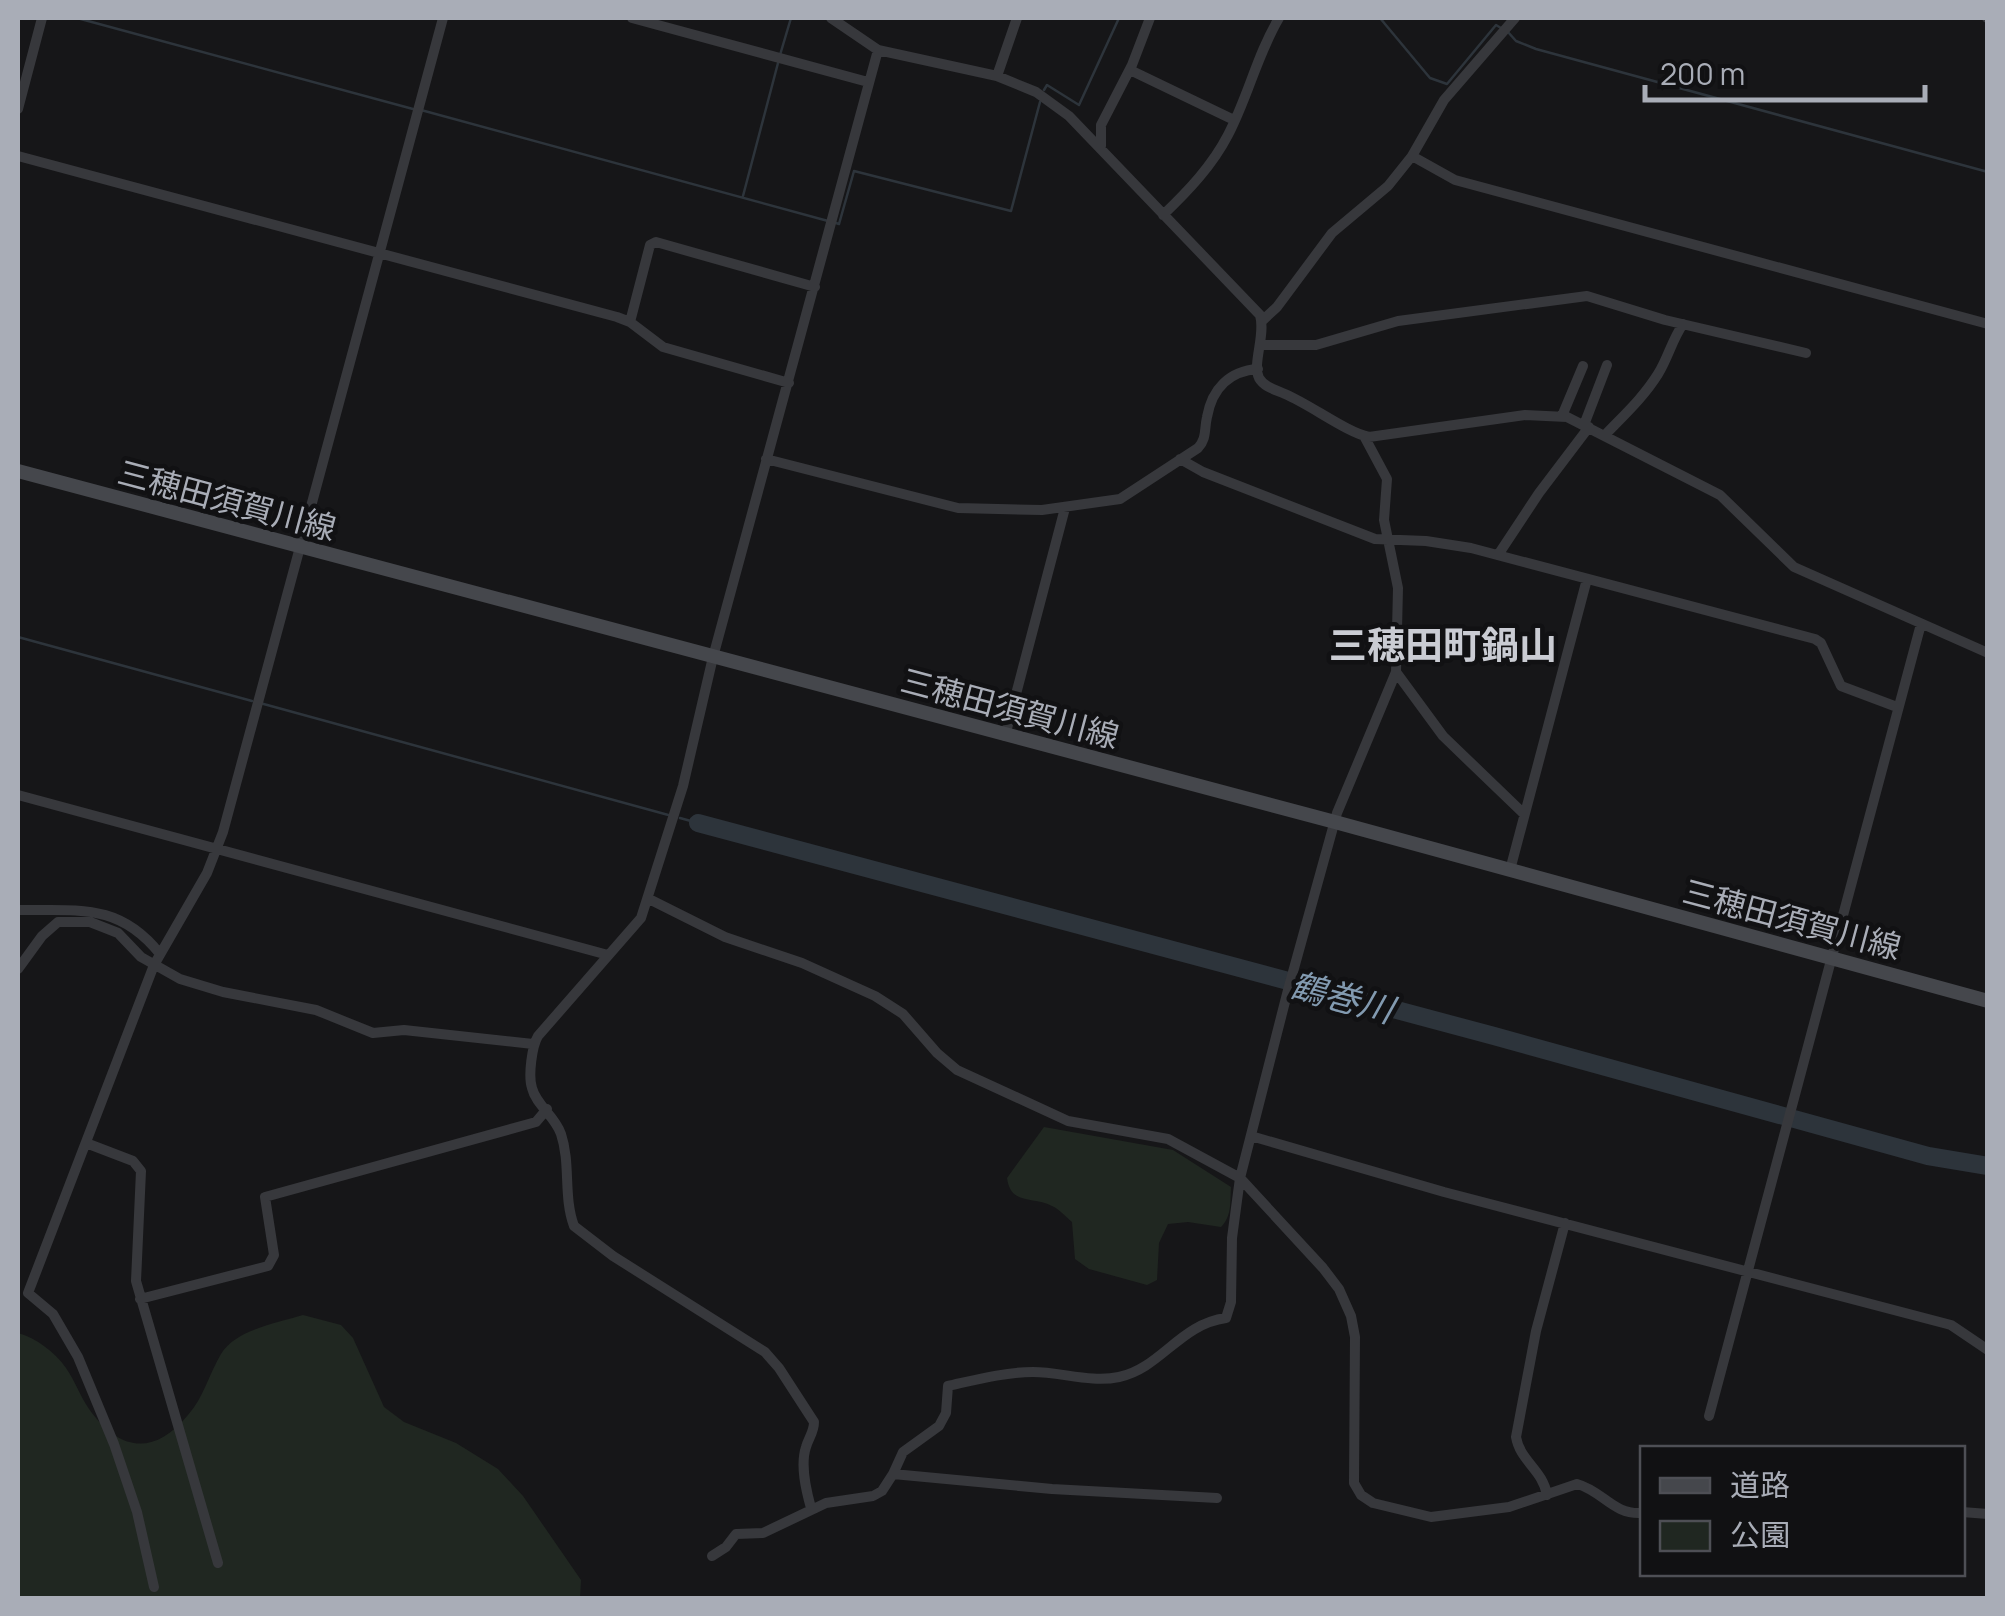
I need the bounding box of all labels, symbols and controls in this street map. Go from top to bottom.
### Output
scale bar [1645,40,1925,102]
text: 200 m [1660,53,1745,94]
street label: 三穂田須賀川線 [113,450,341,550]
district label: 三穂田町鍋山 [1329,618,1557,670]
street label: 三穂田須賀川線 [896,658,1124,758]
street label: 三穂田須賀川線 [1678,869,1906,969]
water label: 鶴巻川 [1285,960,1403,1035]
legend [1640,1446,1965,1576]
text: 道路 [1730,1464,1790,1505]
text: 公園 [1730,1514,1790,1555]

